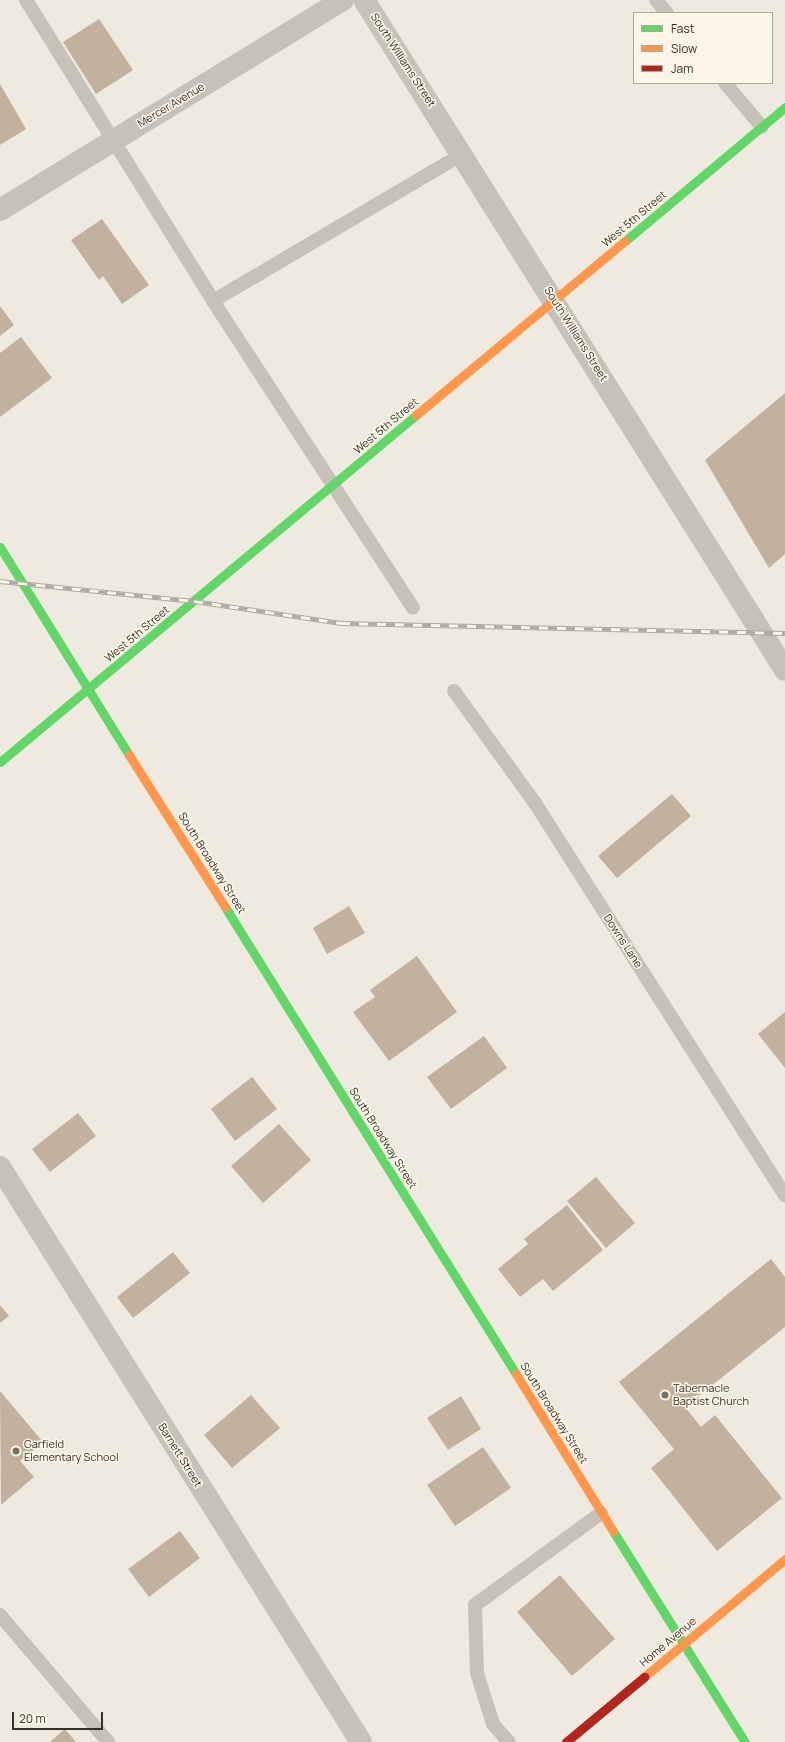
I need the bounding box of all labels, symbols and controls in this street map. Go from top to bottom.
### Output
street label: South Williams Street [368,11,438,109]
legend [633,12,773,84]
text: Fast [671,20,695,37]
text: Slow [671,40,697,57]
text: Jam [671,60,693,77]
street label: Mercer Avenue [135,80,207,130]
street label: West 5th Street [599,188,669,250]
street label: South Williams Street [542,284,610,384]
street label: West 5th Street [351,395,421,457]
street label: West 5th Street [102,603,172,665]
street label: South Broadway Street [175,810,249,916]
street label: Downs Lane [601,912,645,970]
street label: South Broadway Street [346,1085,420,1191]
street label: South Broadway Street [517,1360,591,1466]
place label: Tabernacle Baptist Church [673,1382,749,1408]
marker: Tabernacle Baptist Church [660,1390,670,1400]
street label: Barnett Street [155,1421,205,1489]
place label: Garfield Elementary School [24,1438,119,1464]
marker: Garfield Elementary School [11,1446,21,1456]
street label: Home Avenue [637,1615,699,1669]
scale bar [14,1704,105,1730]
text: 20 m [19,1710,46,1727]

